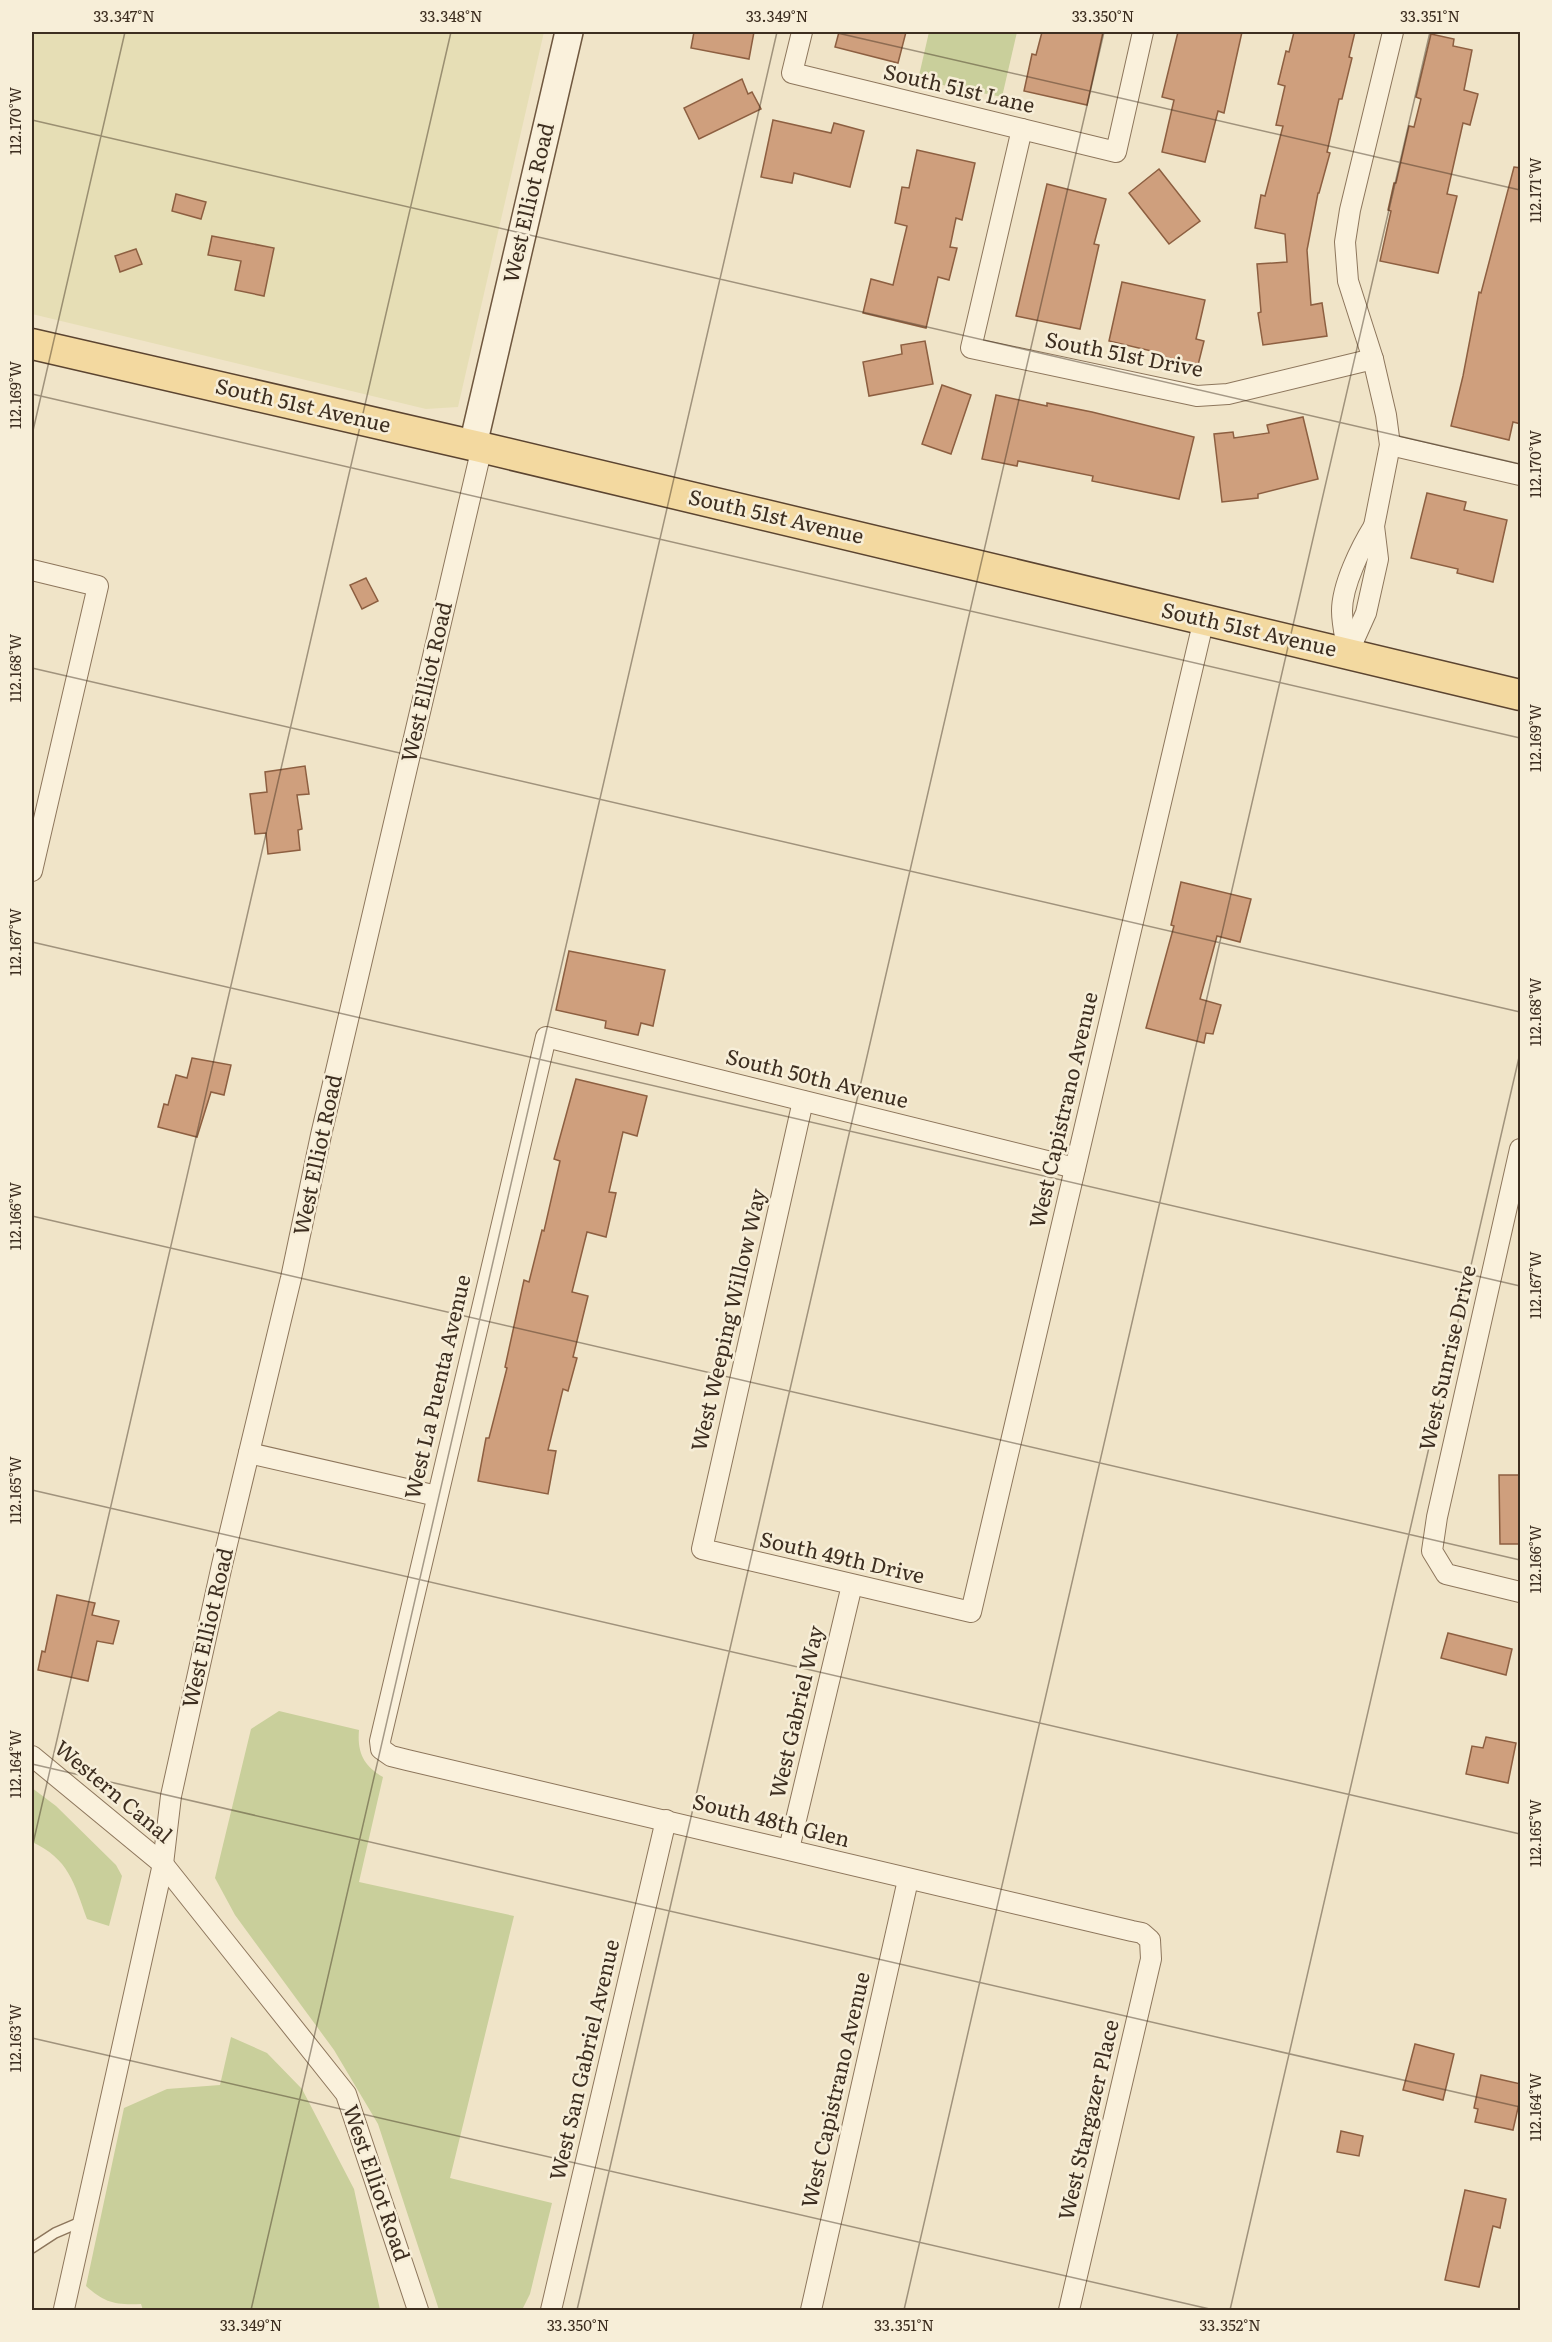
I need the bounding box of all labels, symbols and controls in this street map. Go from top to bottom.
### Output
text: 33.347°N [93,4,155,27]
text: 33.348°N [420,4,482,27]
text: 33.349°N [746,4,808,27]
text: 33.350°N [1072,4,1134,27]
text: 33.351°N [1400,4,1460,27]
street label: South 51st Lane [881,54,1038,119]
text: 112.170°W [3,86,26,155]
street label: West Elliot Road [493,119,560,286]
text: 112.171°W [1523,157,1546,223]
street label: South 51st Drive [1043,322,1206,383]
text: 112.169°W [3,360,26,429]
street label: South 51st Avenue [213,368,394,439]
text: 112.170°W [1523,429,1546,498]
street label: South 51st Avenue [686,479,867,550]
street label: South 51st Avenue [1159,592,1340,663]
street label: West Elliot Road [391,598,458,765]
text: 112.168°W [3,633,26,702]
text: 112.169°W [1523,703,1546,772]
text: 112.167°W [3,907,26,976]
text: 112.168°W [1523,977,1546,1046]
street label: West Capistrano Avenue [1019,988,1104,1231]
street label: South 50th Avenue [723,1039,912,1114]
street label: West Elliot Road [283,1071,348,1238]
text: 112.166°W [3,1181,26,1250]
street label: West Weeping Willow Way [681,1184,772,1454]
text: 112.167°W [1523,1250,1546,1319]
street label: West Sunrise Drive [1409,1261,1482,1453]
street label: West La Puenta Avenue [395,1271,477,1502]
text: 112.165°W [3,1455,26,1524]
street label: South 49th Drive [757,1522,928,1590]
text: 112.166°W [1523,1524,1546,1593]
street label: West Elliot Road [172,1544,239,1711]
street label: West Gabriel Way [760,1621,830,1801]
text: 112.164°W [3,1729,26,1798]
street label: Western Canal [49,1731,180,1849]
street label: South 48th Glen [690,1784,854,1853]
text: 112.165°W [1523,1798,1546,1867]
street label: West San Gabriel Avenue [540,1936,625,2183]
street label: West Capistrano Avenue [791,1968,876,2211]
text: 112.163°W [3,2003,26,2072]
street label: West Stargazer Place [1048,2016,1125,2223]
text: 112.164°W [1523,2072,1546,2141]
street label: West Elliot Road [337,2100,420,2265]
text: 33.349°N [220,2313,282,2336]
text: 33.350°N [547,2313,609,2336]
text: 33.351°N [874,2313,934,2336]
text: 33.352°N [1199,2313,1261,2336]

